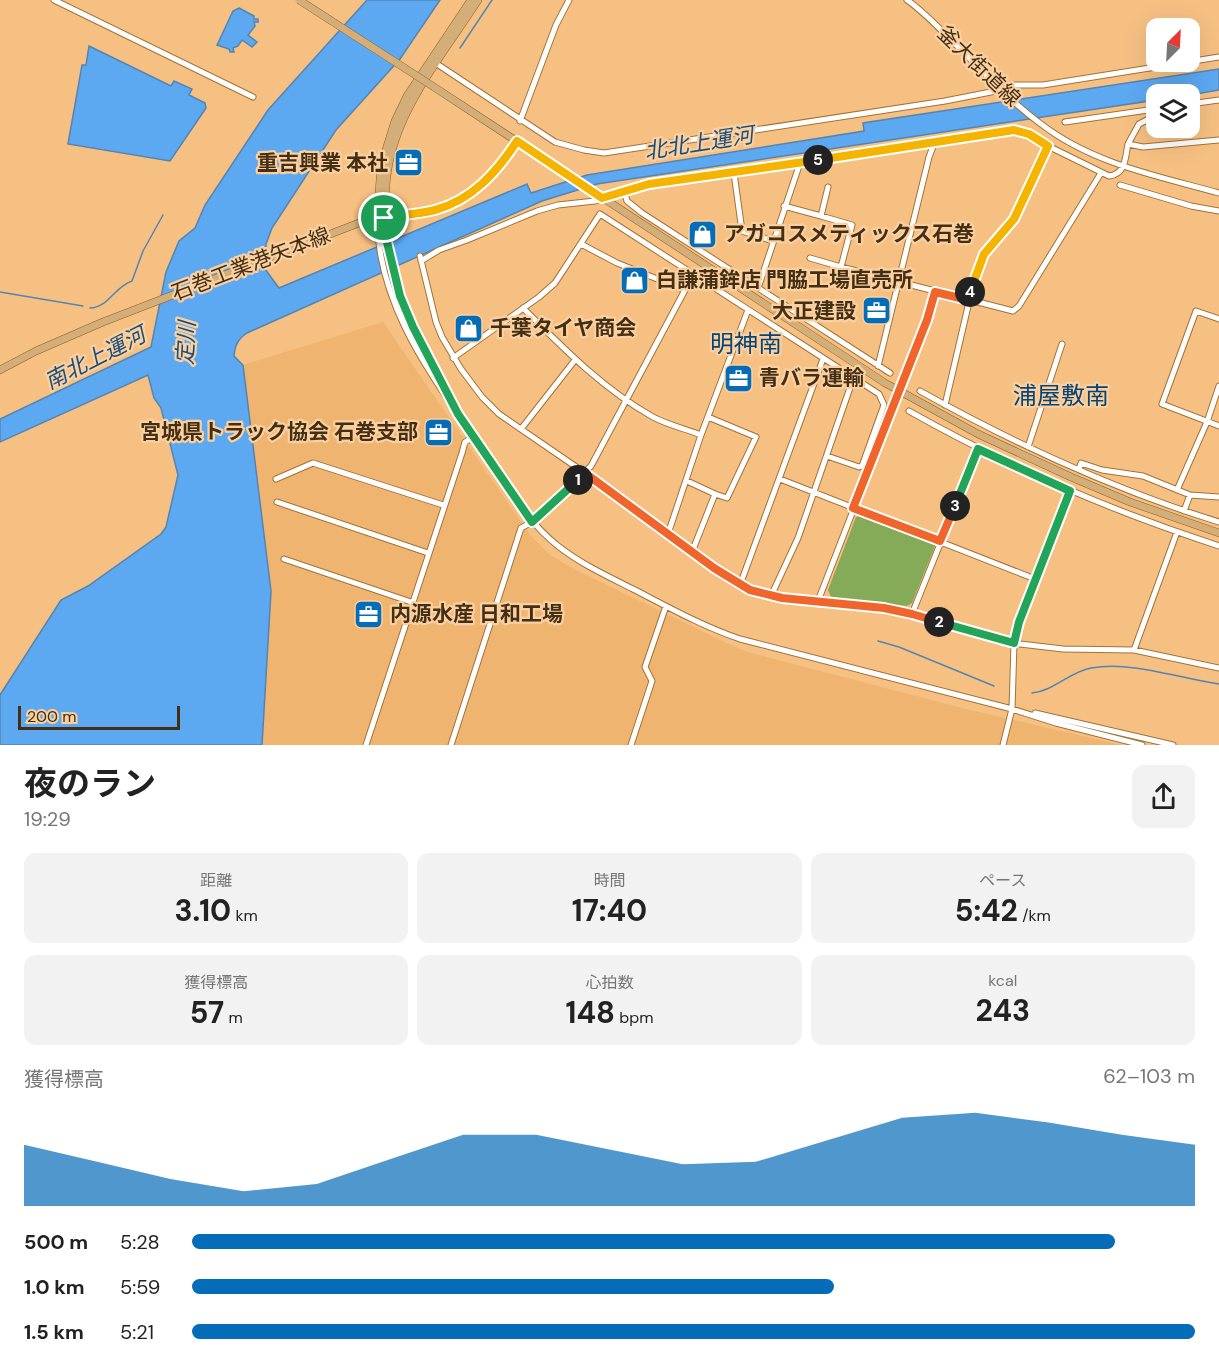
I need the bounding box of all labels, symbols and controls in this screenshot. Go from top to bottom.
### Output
north arrow [1146,18,1200,72]
map controls [1146,18,1200,138]
street label: 釜大街道線 [932,19,1026,113]
button: layers [1146,84,1200,138]
water label: 北北上運河 [642,119,760,166]
pin: 5 [803,145,833,175]
office icon: 重吉興業 本社 [393,147,425,179]
place label: 重吉興業 本社 [257,149,388,177]
text: 5 [813,149,823,170]
pin [358,192,409,243]
icon: arrive [367,201,400,234]
shop icon: アガコスメティックス石巻 [687,218,719,250]
place label: アガコスメティックス石巻 [724,220,974,248]
street label: 石巻工業港矢本線 [168,221,334,307]
shop icon: 白謙蒲鉾店 門脇工場直売所 [619,264,651,296]
place label: 白謙蒲鉾店 門脇工場直売所 [656,266,913,294]
pin: 4 [955,277,985,307]
text: 4 [965,281,975,302]
office icon: 大正建設 [861,295,893,327]
place label: 大正建設 [772,297,856,325]
shop icon: 千葉タイヤ商会 [453,312,485,344]
place label: 千葉タイヤ商会 [490,314,636,342]
water label: 南北上運河 [39,318,154,396]
water label: 定川 [170,318,202,366]
district label: 明神南 [710,328,782,359]
office icon: 青バラ運輸 [722,362,754,394]
place label: 青バラ運輸 [759,364,864,392]
district label: 浦屋敷南 [1013,380,1109,411]
office icon: 宮城県トラック協会 石巻支部 [423,416,455,448]
place label: 宮城県トラック協会 石巻支部 [140,418,418,446]
pin: 1 [563,465,593,495]
text: 1 [575,469,581,490]
pin: 3 [940,491,970,521]
text: 3 [950,495,960,516]
office icon: 内源水産 日和工場 [353,598,385,630]
place label: 内源水産 日和工場 [390,600,563,628]
pin: 2 [924,607,954,637]
text: 2 [934,611,944,632]
scale bar [18,703,180,730]
text: 200 m [27,706,76,727]
text: 夜のラン [24,762,156,805]
button: share [1132,765,1195,828]
text: 19:29 [24,806,71,832]
text: 距離 [200,870,232,891]
text: 時間 [593,870,626,891]
text: ペース [979,870,1026,891]
text: 3.10 [175,891,231,930]
text: 17:40 [572,891,647,930]
text: 5:42 [955,891,1018,930]
text: km [231,905,258,926]
text: /km [1018,905,1051,926]
text: kcal [988,970,1017,991]
text: 獲得標高 [184,972,248,993]
text: 心拍数 [585,972,634,993]
text: 243 [975,991,1030,1030]
text: 57 [190,993,224,1032]
text: 148 [566,993,615,1032]
text: m [224,1007,243,1028]
text: bpm [615,1007,653,1028]
text: 62–103 m [1103,1063,1195,1089]
text: 獲得標高 [24,1066,104,1092]
text: 500 m [24,1229,88,1255]
text: 5:28 [120,1229,160,1255]
text: 1.0 km [24,1274,85,1300]
text: 5:59 [120,1274,160,1300]
text: 1.5 km [24,1319,84,1345]
text: 5:21 [120,1319,154,1345]

